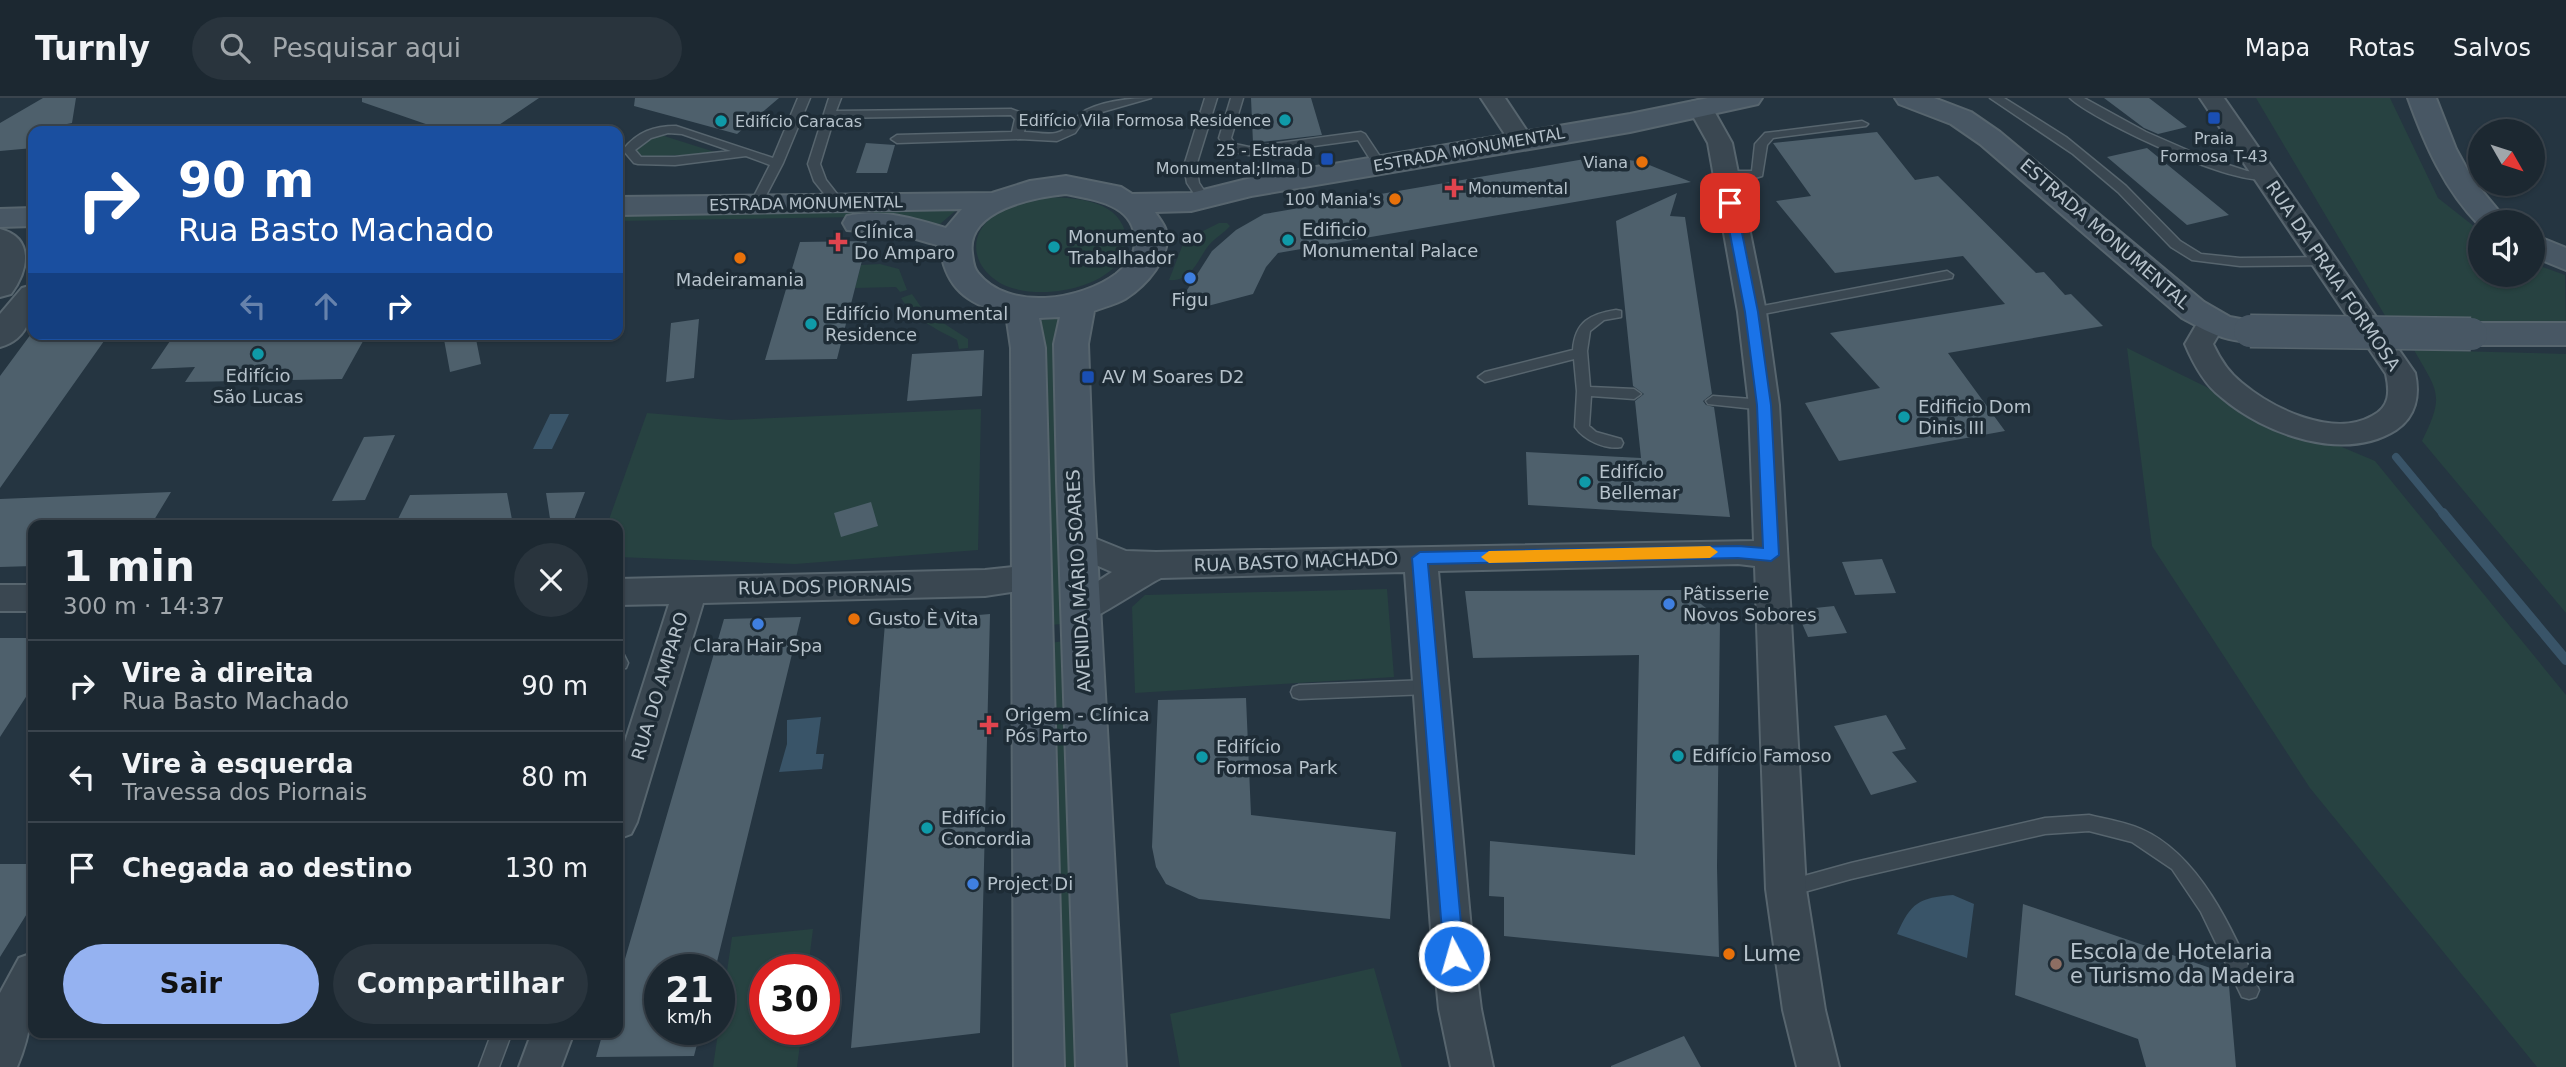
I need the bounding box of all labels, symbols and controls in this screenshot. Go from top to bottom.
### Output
search box [192,17,682,80]
text: Turnly [35,29,150,68]
icon: search [216,29,254,67]
text: Pesquisar aqui [272,33,461,63]
text: Mapa [2245,34,2310,62]
text: Rotas [2348,34,2415,62]
text: Salvos [2453,34,2531,62]
marker: Praia Formosa T-43 [2206,110,2222,126]
place label: Edifício Vila Formosa Residence [1019,111,1271,130]
place label: Edifício Caracas [735,112,862,131]
marker: Edifício Vila Formosa Residence [1277,112,1293,128]
marker: Edifício Caracas [713,113,729,129]
north arrow [2468,119,2544,196]
map controls [2468,119,2545,287]
street label: ESTRADA MONUMENTAL [1372,123,1566,176]
place label: Praia Formosa T-43 [2160,129,2268,166]
place label: 25 - Estrada Monumental;Ilma D [1156,141,1313,178]
marker: 25 - Estrada Monumental;Ilma D [1319,151,1335,167]
text: 90 m [178,152,314,209]
place label: Viana [1583,153,1628,172]
icon: right [63,154,154,245]
marker: Viana [1634,154,1650,170]
street label: ESTRADA MONUMENTAL [2016,154,2195,313]
pin [1700,173,1760,233]
street label: RUA DA PRAIA FORMOSA [2262,177,2405,375]
place label: Monumental [1468,179,1568,198]
marker: Monumental [1446,180,1462,196]
icon: arrive [1711,184,1749,222]
place label: 100 Mania's [1285,190,1381,209]
marker: 100 Mania's [1387,191,1403,207]
street label: ESTRADA MONUMENTAL [709,192,903,215]
button: sound [2468,210,2545,287]
text: Rua Basto Machado [178,211,494,249]
place label: Edificio Monumental Palace [1302,219,1478,261]
place label: Clínica Do Amparo [854,221,955,263]
place label: Monumento ao Trabalhador [1067,226,1203,268]
marker: Clínica Do Amparo [828,232,848,252]
marker: Edificio Monumental Palace [1280,232,1296,248]
marker: Monumento ao Trabalhador [1046,239,1062,255]
marker: Madeiramania [732,250,748,266]
place label: Madeiramania [676,269,804,290]
marker: Figu [1182,270,1198,286]
icon: left [234,287,272,325]
icon: ahead [307,287,345,325]
icon: right [380,287,418,325]
place label: Figu [1172,289,1208,310]
place label: Edifício Monumental Residence [825,303,1008,345]
marker: Edifício Monumental Residence [803,316,819,332]
marker: Edifício São Lucas [250,346,266,362]
place label: Edifício São Lucas [213,365,303,407]
place label: AV M Soares D2 [1102,366,1244,387]
marker: AV M Soares D2 [1080,369,1096,385]
place label: Edificio Dom Dinis III [1918,396,2031,438]
marker: Edificio Dom Dinis III [1896,409,1912,425]
place label: Edifício Bellemar [1599,461,1680,503]
street label: AVENIDA MÁRIO SOARES [1062,469,1095,693]
marker: Edifício Bellemar [1577,474,1593,490]
text: 1 min [63,542,195,591]
button: close [514,543,588,617]
street label: RUA BASTO MACHADO [1193,547,1399,576]
street label: RUA DOS PIORNAIS [738,574,912,599]
place label: Pâtisserie Novos Sobores [1683,583,1817,625]
text: 300 m · 14:37 [63,593,225,619]
marker: Pâtisserie Novos Sobores [1661,596,1677,612]
place label: Gusto È Vita [868,608,979,629]
street label: RUA DO AMPARO [627,609,692,763]
marker: Gusto È Vita [846,611,862,627]
marker: Clara Hair Spa [750,616,766,632]
place label: Clara Hair Spa [693,635,823,656]
text: Vire à direita [122,658,314,688]
icon: right [63,667,101,705]
text: 90 m [521,671,588,701]
text: Rua Basto Machado [122,688,349,714]
place label: Origem - Clínica Pós Parto [1005,704,1149,746]
marker: Origem - Clínica Pós Parto [979,715,999,735]
place label: Edifício Formosa Park [1216,736,1338,778]
place label: Edifício Famoso [1692,745,1831,766]
marker: Edifício Famoso [1670,748,1686,764]
text: Vire à esquerda [122,749,354,779]
marker: Edifício Formosa Park [1194,749,1210,765]
icon: left [63,758,101,796]
text: 80 m [521,762,588,792]
text: Travessa dos Piornais [122,779,367,805]
place label: Edifício Concordia [941,807,1031,849]
marker: Edifício Concordia [919,820,935,836]
icon: arrive [63,849,101,887]
text: Chegada ao destino [122,853,412,883]
text: 130 m [505,853,588,883]
place label: Project Di [987,873,1073,894]
marker: Project Di [965,876,981,892]
position arrow [1417,919,1491,993]
place label: Escola de Hotelaria e Turismo da Madeira [2070,940,2295,988]
place label: Lume [1743,942,1801,966]
button: Sair [63,944,319,1024]
button: Compartilhar [333,944,588,1024]
marker: Lume [1721,946,1737,962]
speed limit sign: 30 [749,954,840,1045]
marker: Escola de Hotelaria e Turismo da Madeira [2048,956,2064,972]
text: 21 [665,970,714,1010]
text: km/h [667,1006,712,1027]

